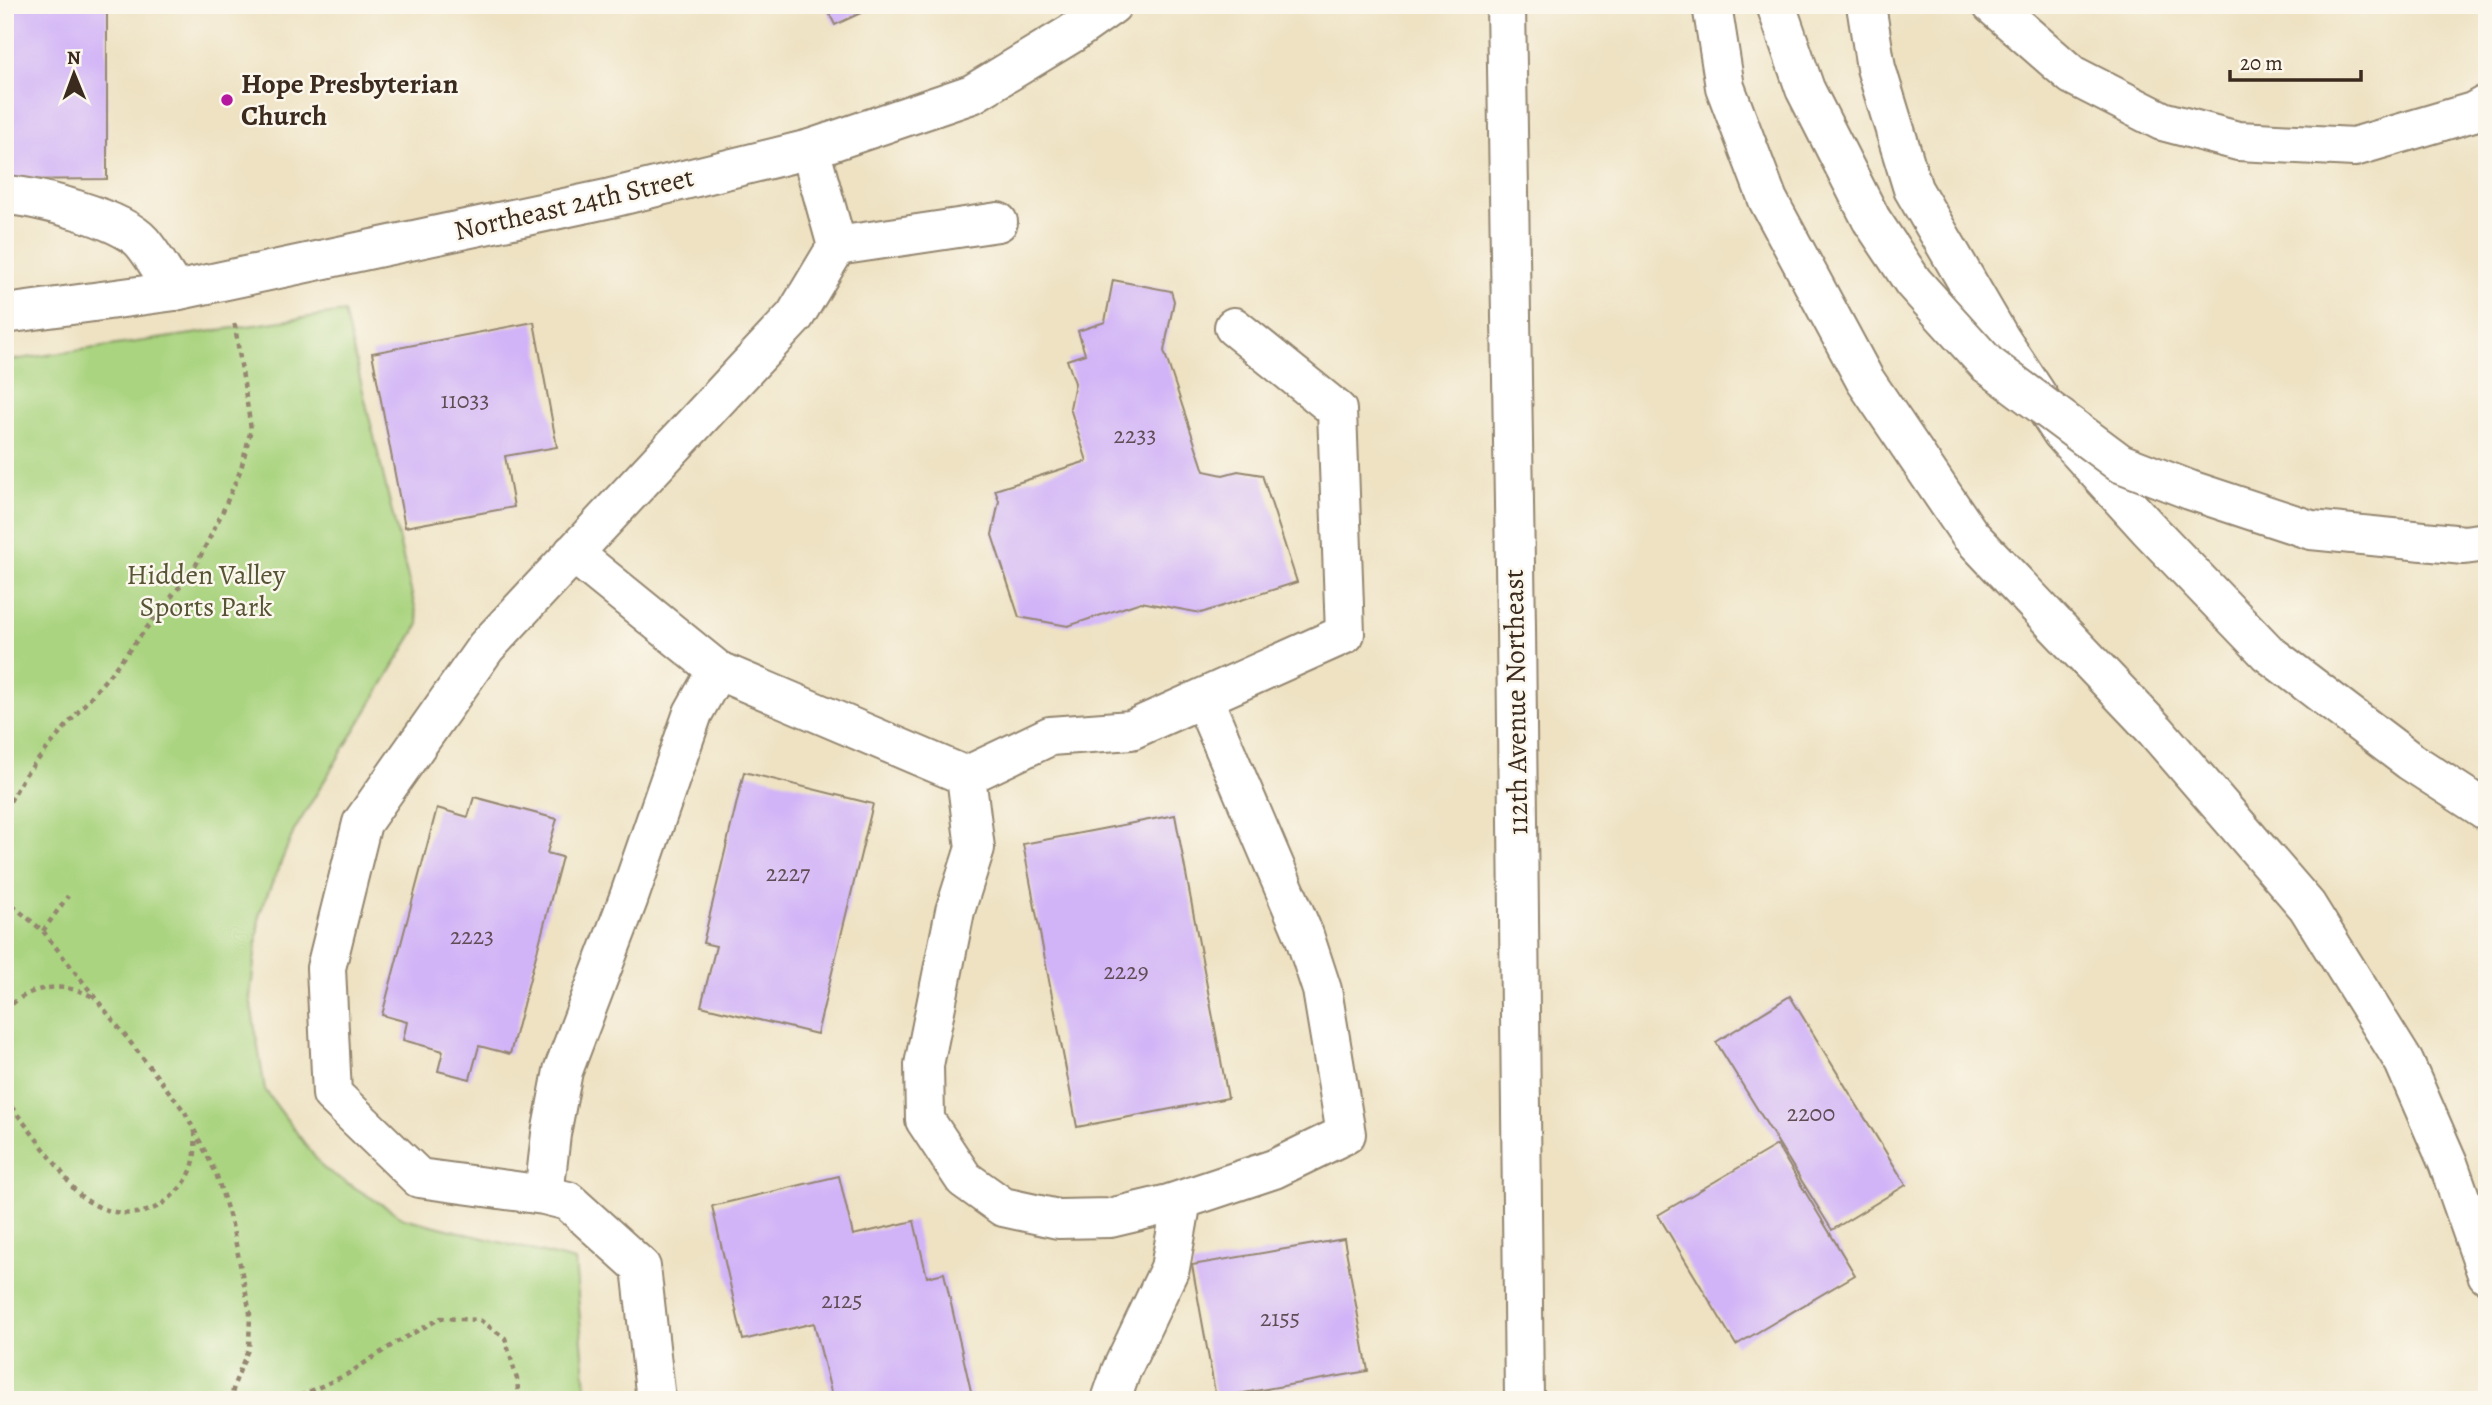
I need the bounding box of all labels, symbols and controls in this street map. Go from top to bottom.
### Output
north arrow [38,38,108,108]
scale bar [2230,38,2361,82]
text: N [67,45,81,71]
text: 20 m [2240,49,2283,77]
place label: Hope Presbyterian Church [241,65,459,135]
marker: Hope Presbyterian Church [219,92,235,108]
street label: Northeast 24th Street [451,158,697,250]
house number: 11033 [440,384,490,416]
house number: 2233 [1114,419,1156,451]
park label: Hidden Valley Sports Park [127,556,286,626]
street label: 112th Avenue Northeast [1495,569,1537,835]
house number: 2227 [766,857,811,889]
house number: 2223 [450,920,494,952]
house number: 2229 [1103,955,1149,987]
house number: 2200 [1787,1097,1835,1129]
house number: 2125 [821,1284,863,1316]
house number: 2155 [1260,1302,1300,1334]

